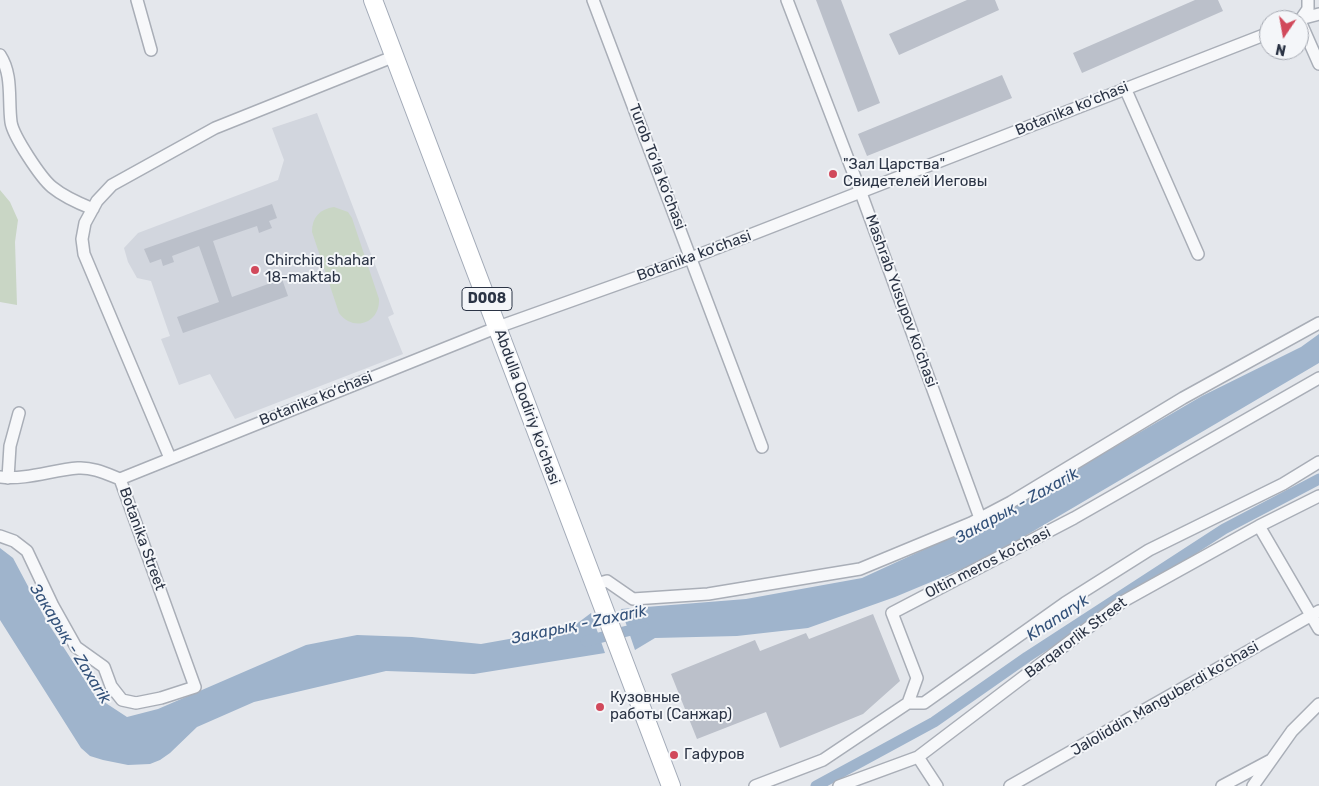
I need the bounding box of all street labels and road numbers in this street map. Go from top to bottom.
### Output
street label: Botanika ko‘chasi [1013,78,1131,140]
street label: Turob To‘la ko‘chasi [625,102,689,232]
street label: Mashrab Yusupov ko‘chasi [861,212,941,390]
street label: Botanika ko‘chasi [634,227,754,285]
road number: D008 [462,288,512,310]
street label: Abdulla Qodiriy ko‘chasi [490,327,564,487]
street label: Botanika ko‘chasi [257,368,375,430]
street label: Botanika Street [115,485,169,593]
street label: Oltin meros ko‘chasi [922,523,1054,603]
street label: Barqarorlik Street [1021,594,1131,682]
street label: Jaloliddin Manguberdi ko‘chasi [1068,638,1262,760]

